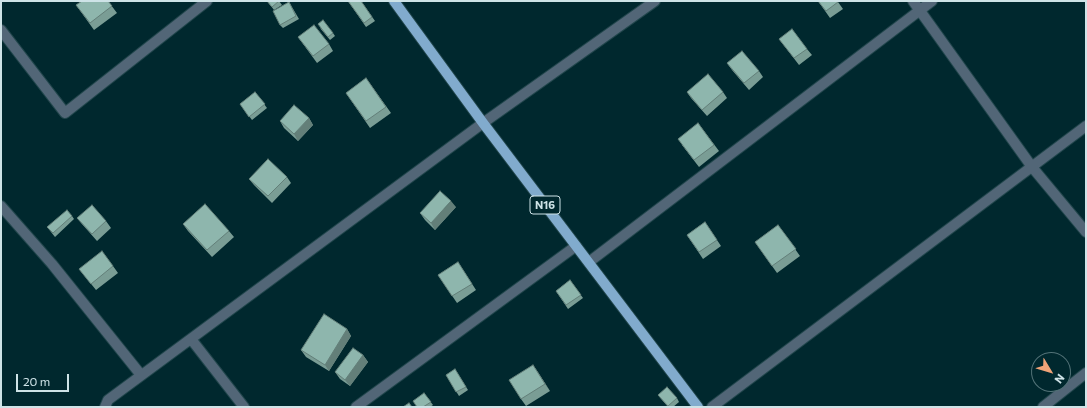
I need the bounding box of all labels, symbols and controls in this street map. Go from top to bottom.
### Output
road number: N16 [530,196,560,214]
north arrow [1031,352,1071,392]
scale bar [18,366,71,392]
text: N [1052,372,1068,386]
text: 20 m [23,374,50,388]

